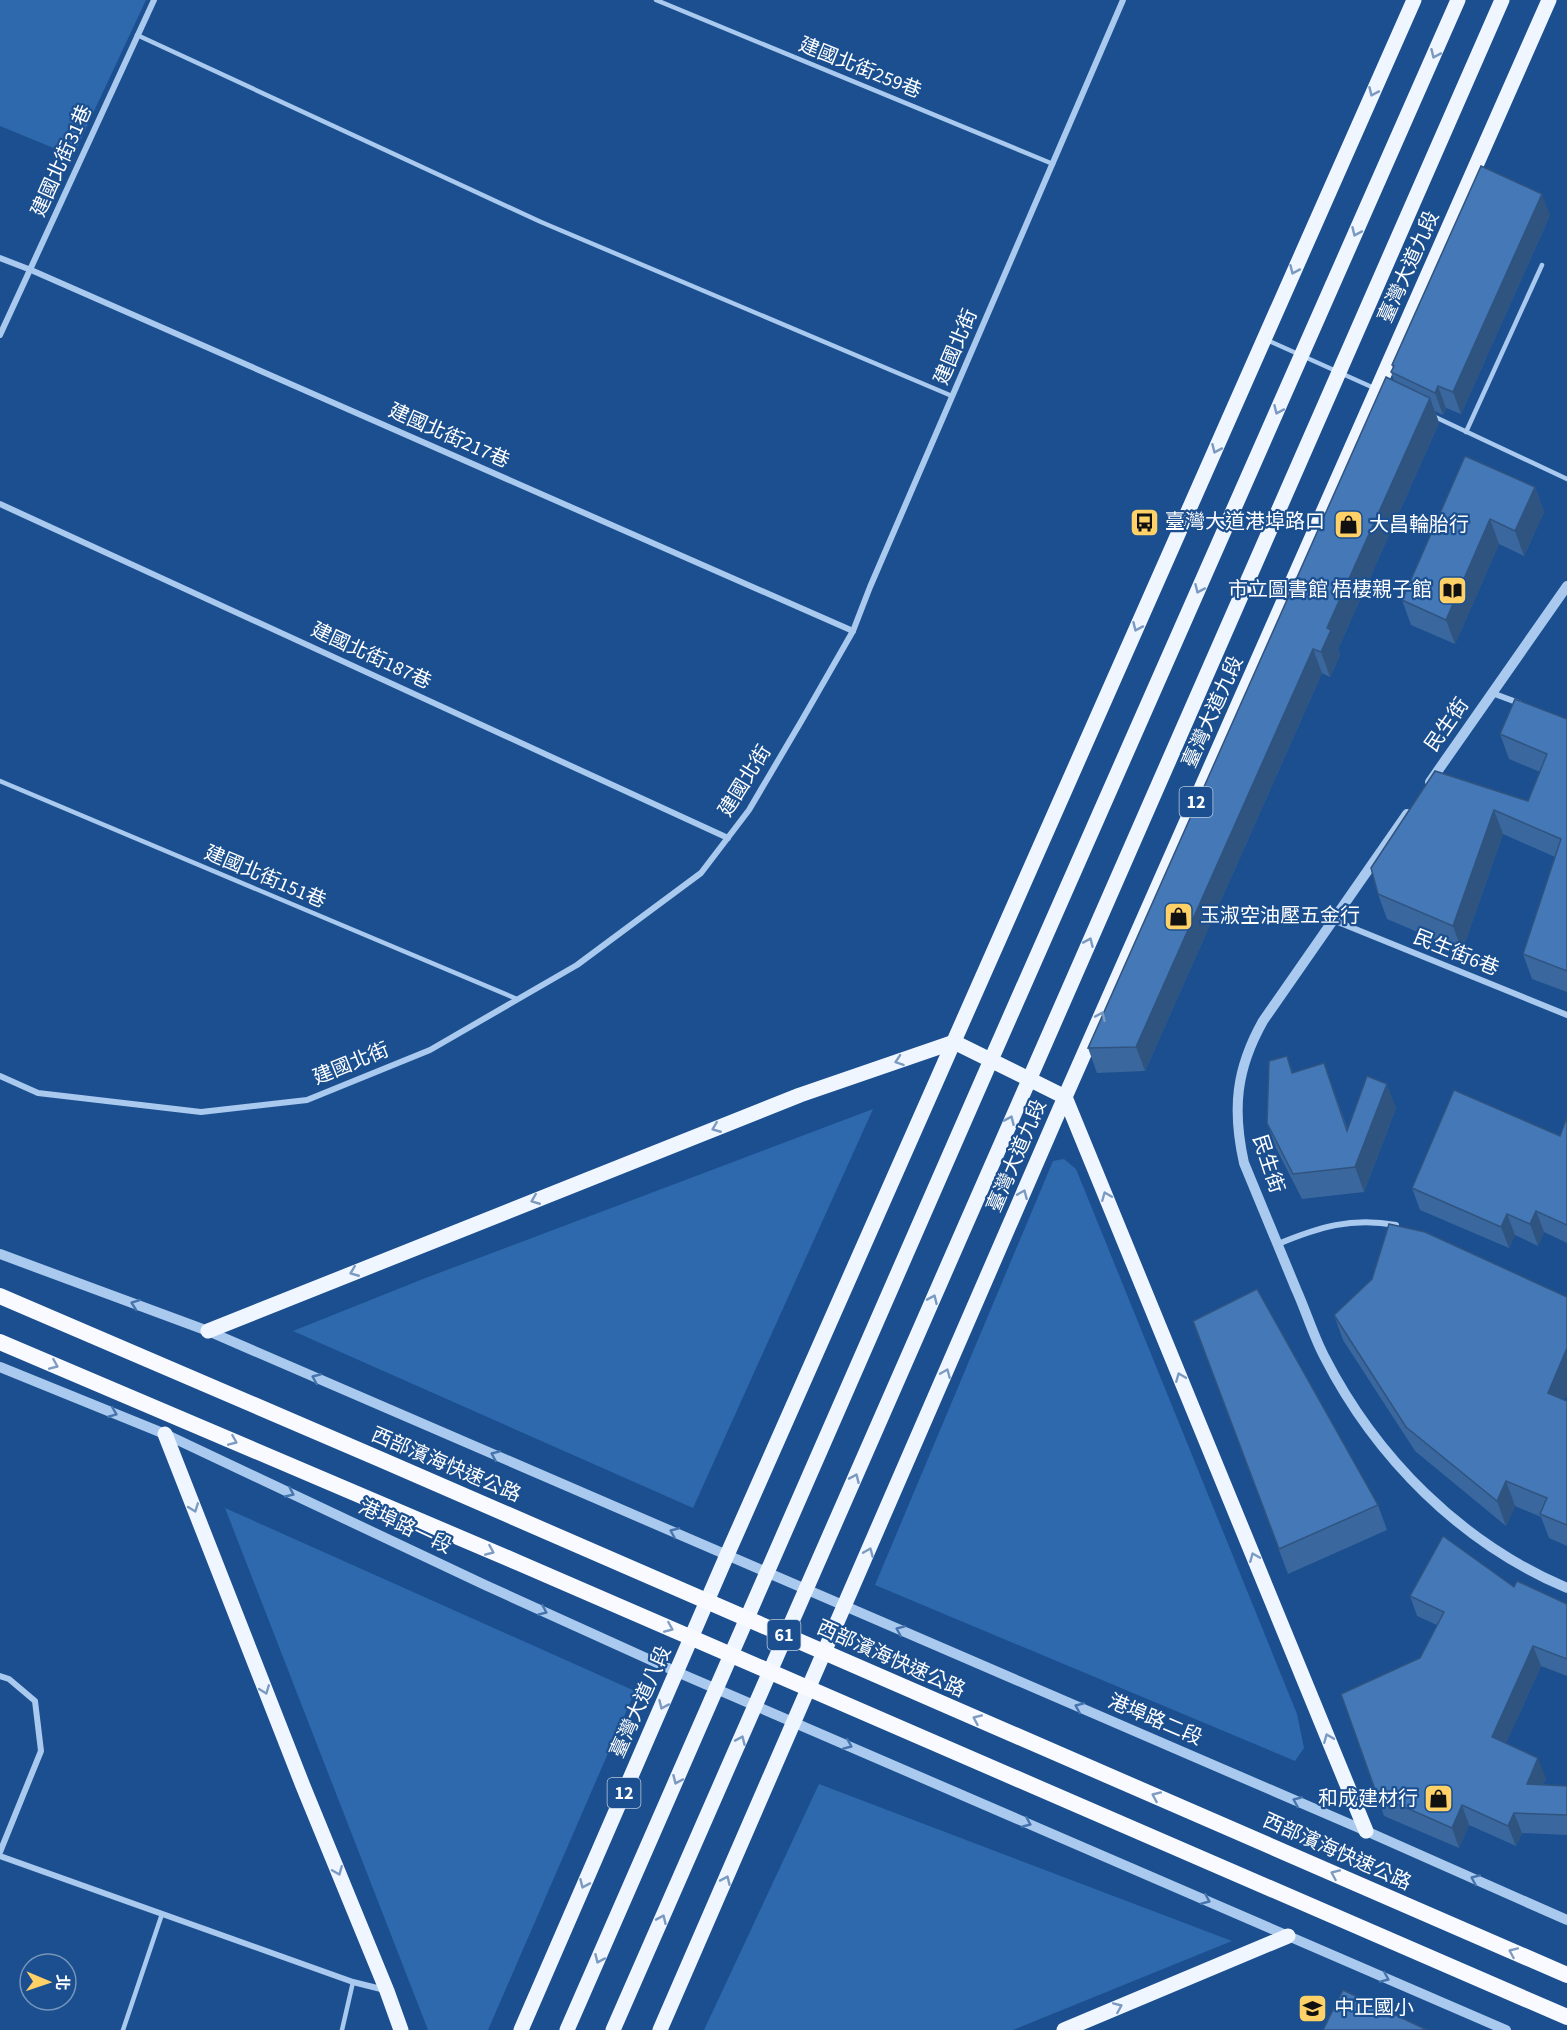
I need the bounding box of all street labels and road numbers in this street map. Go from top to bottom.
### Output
street label: 建國北街259巷 [795,31,925,105]
street label: 建國北街31巷 [25,101,99,221]
street label: 臺灣大道九段 [1372,206,1446,328]
street label: 建國北街 [927,305,985,389]
street label: 建國北街217巷 [384,397,514,475]
street label: 建國北街187巷 [306,616,436,696]
street label: 臺灣大道九段 [1176,651,1250,773]
street label: 民生街 [1418,692,1476,758]
street label: 建國北街 [712,740,778,822]
road number: 12 [1180,787,1212,817]
street label: 建國北街151巷 [200,839,330,915]
street label: 民生街6巷 [1409,923,1503,983]
street label: 建國北街 [309,1036,393,1092]
street label: 臺灣大道九段 [981,1095,1053,1217]
street label: 民生街 [1245,1131,1291,1197]
street label: 西部濱海快速公路 [367,1421,525,1509]
street label: 港埠路一段 [354,1493,456,1561]
street label: 西部濱海快速公路 [812,1614,970,1704]
road number: 61 [768,1620,800,1650]
street label: 臺灣大道八段 [604,1641,678,1763]
street label: 港埠路二段 [1104,1688,1206,1752]
road number: 12 [608,1778,640,1808]
street label: 西部濱海快速公路 [1258,1807,1416,1897]

